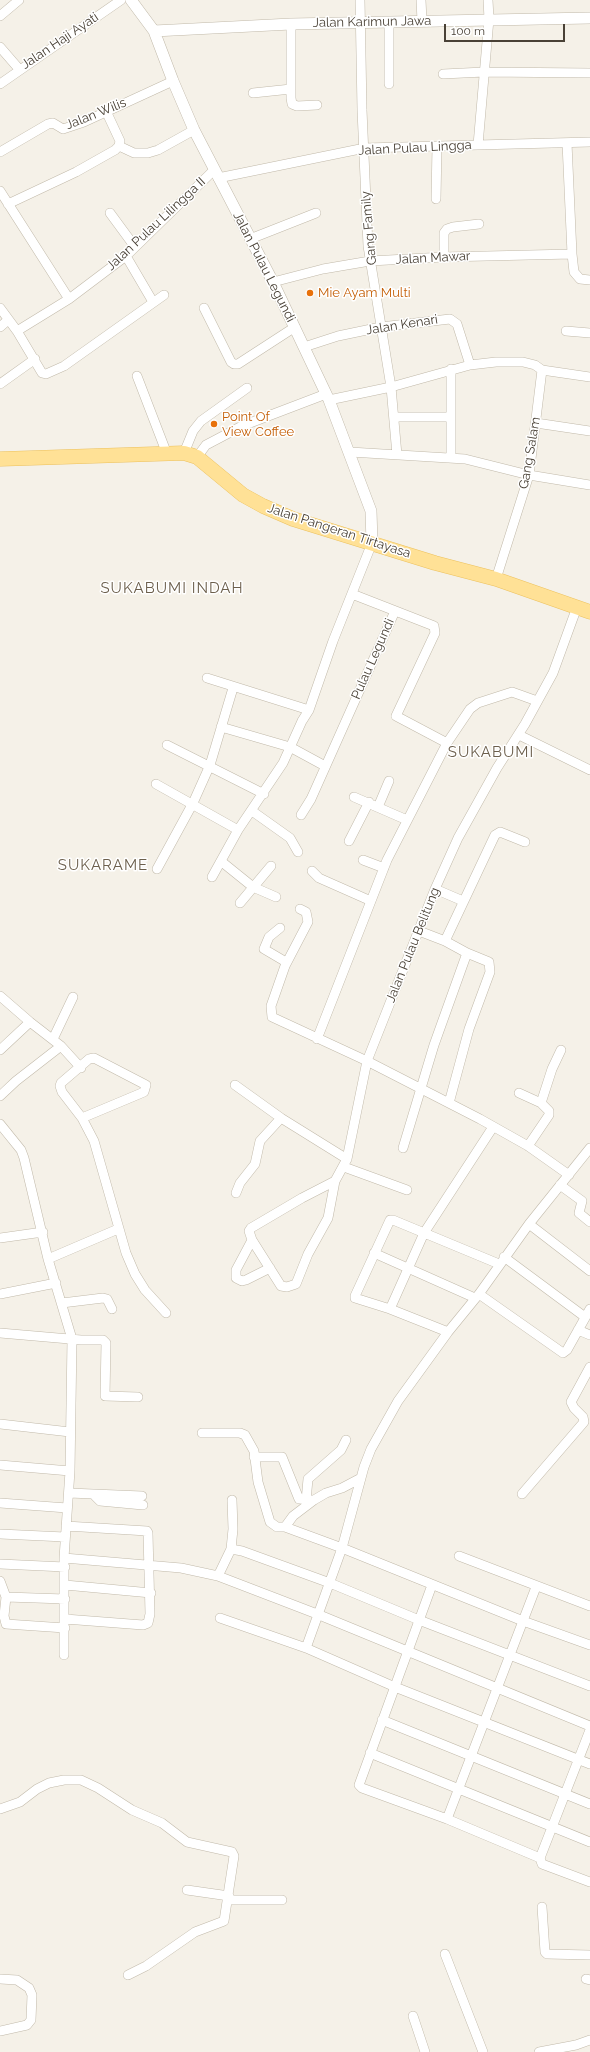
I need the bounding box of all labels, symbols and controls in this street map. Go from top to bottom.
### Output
street label: Jalan Haji Ayati [18,9,102,73]
street label: Jalan Karimun Jawa [313,13,431,31]
scale bar [446,16,567,42]
text: 100 m [451,24,485,38]
street label: Jalan Wilis [63,95,129,133]
street label: Jalan Pulau Lingga [358,137,472,159]
street label: Jalan Pulau Lilingga II [103,174,209,274]
street label: Gang Family [358,190,380,266]
street label: Jalan Pulau Legundi [229,209,299,325]
street label: Jalan Mawar [395,248,471,268]
place label: Mie Ayam Multi [318,285,411,301]
marker: Mie Ayam Multi [305,288,315,298]
street label: Jalan Kenari [365,312,439,338]
place label: Point Of View Coffee [222,409,294,440]
street label: Gang Salam [516,416,544,490]
marker: Point Of View Coffee [209,419,219,429]
street label: Jalan Pangeran Tirtayasa [266,500,412,562]
district label: SUKABUMI INDAH [100,579,244,597]
street label: Pulau Legundi [348,616,398,702]
district label: SUKABUMI [448,743,534,761]
district label: SUKARAME [58,856,148,874]
street label: Jalan Pulau Belitung [383,885,443,1005]

